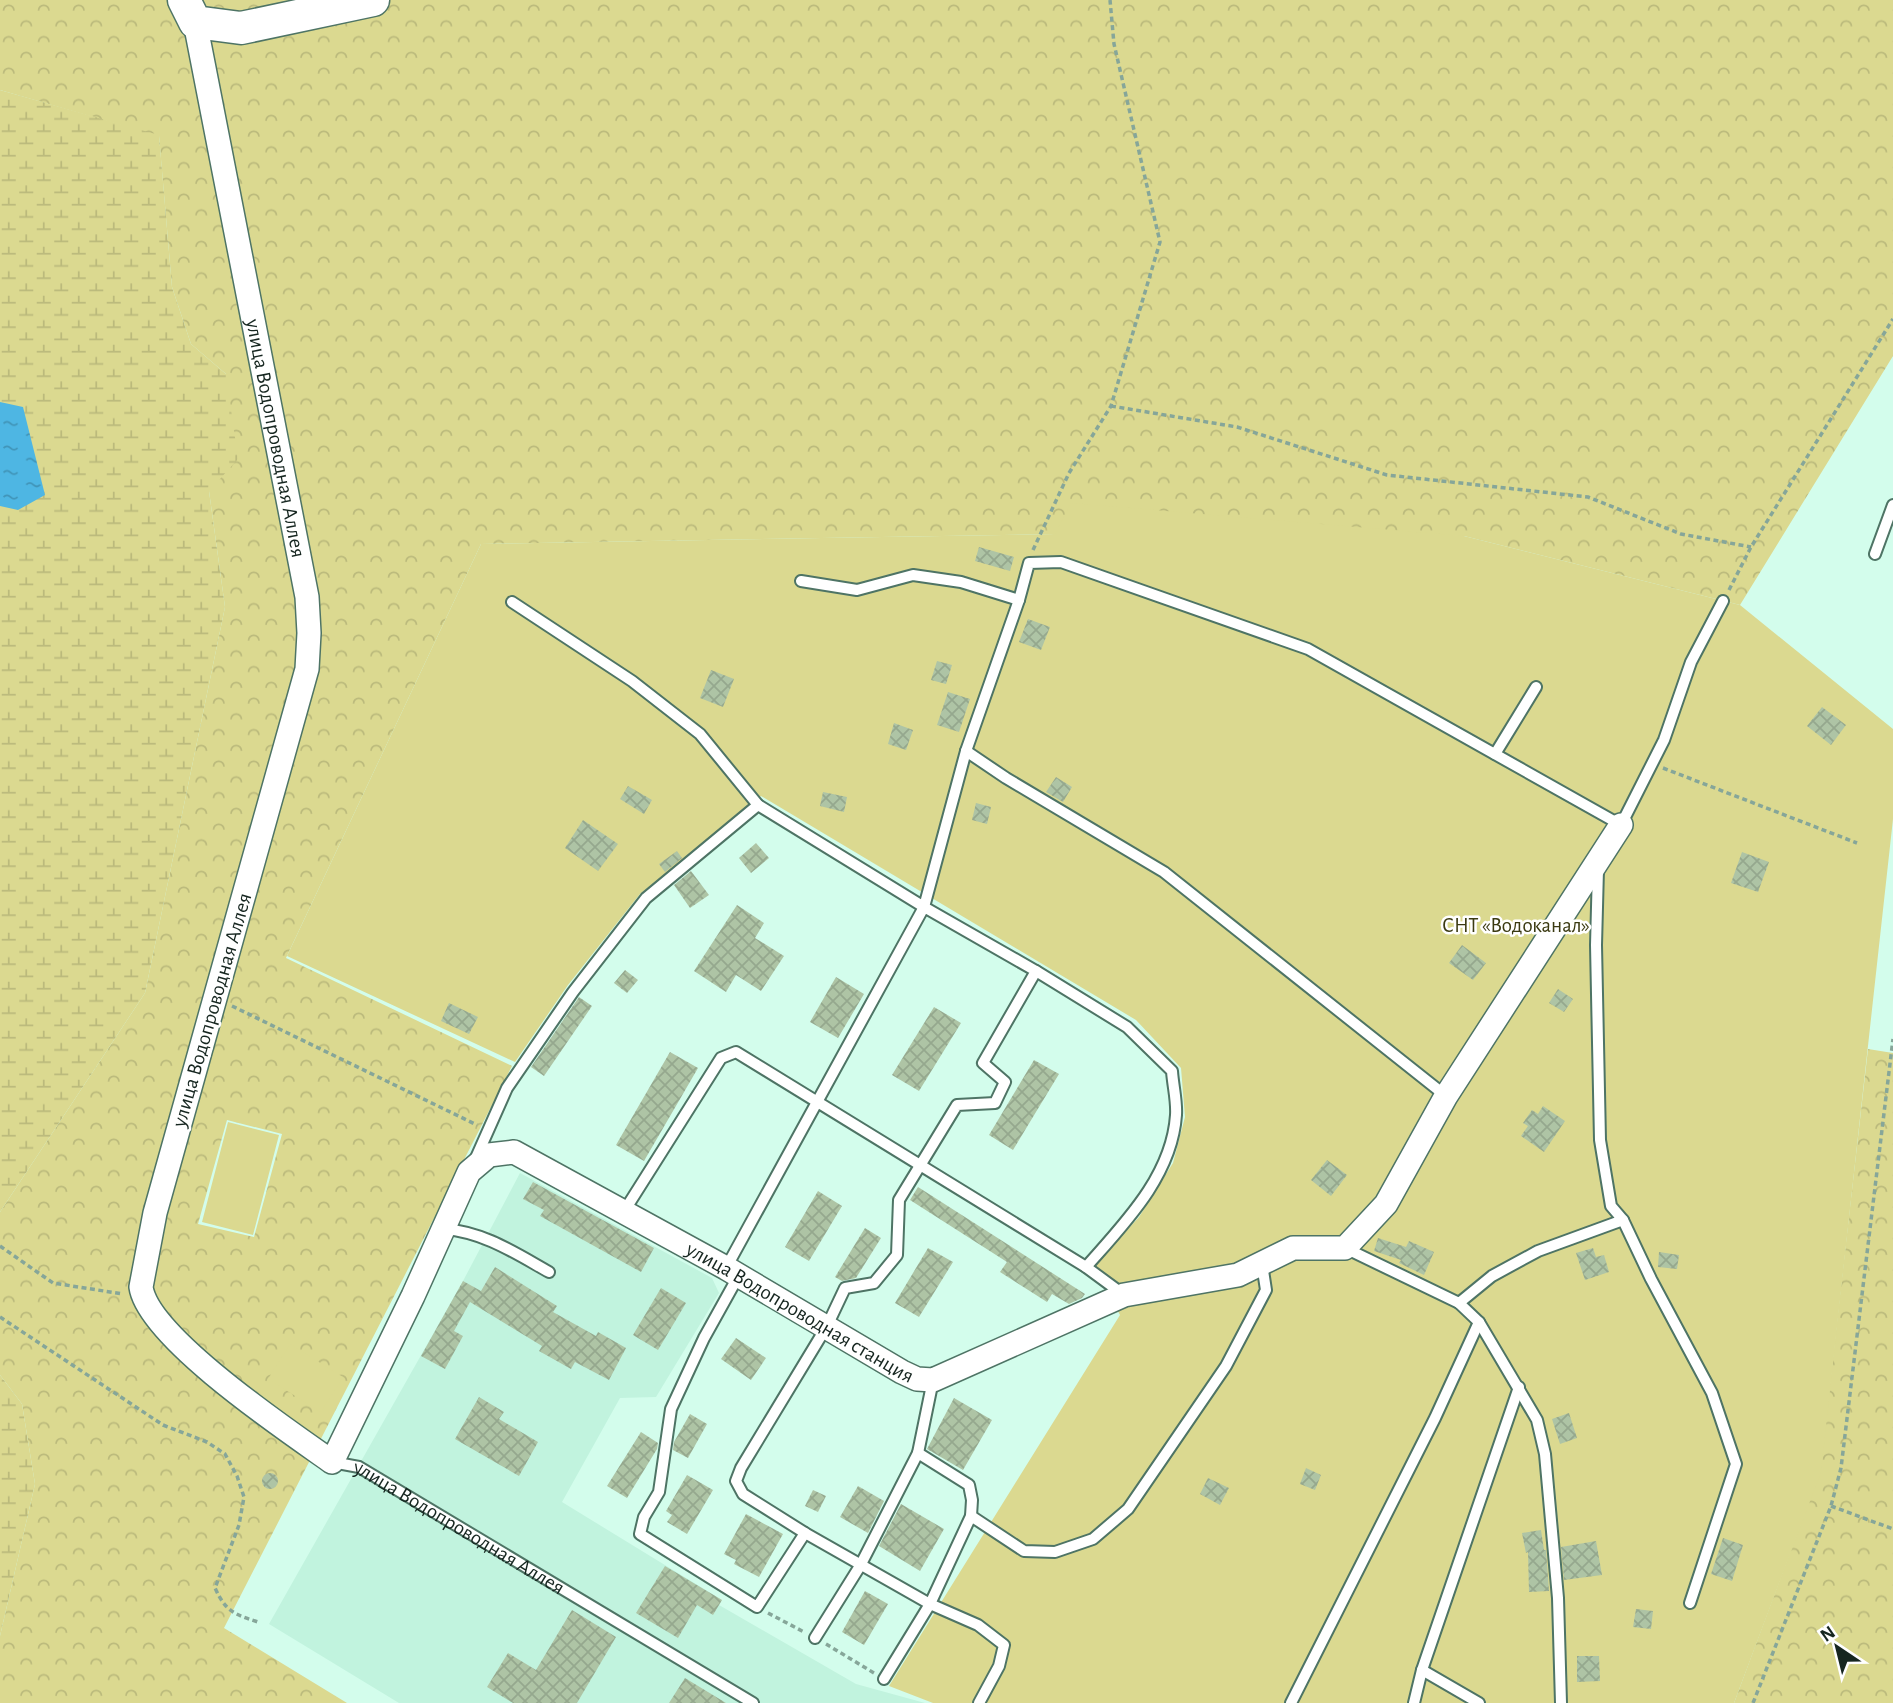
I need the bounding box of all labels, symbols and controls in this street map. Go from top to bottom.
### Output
street label: улица Водопроводная Аллея [242,316,310,559]
street label: улица Водопроводная Аллея [168,891,255,1130]
park label: СНТ «Водоканал» [1442,915,1590,936]
street label: улица Водопроводная станция [682,1237,917,1387]
street label: улица Водопроводная Аллея [351,1456,568,1598]
north arrow [1802,1612,1872,1682]
text: N [1817,1623,1839,1646]

